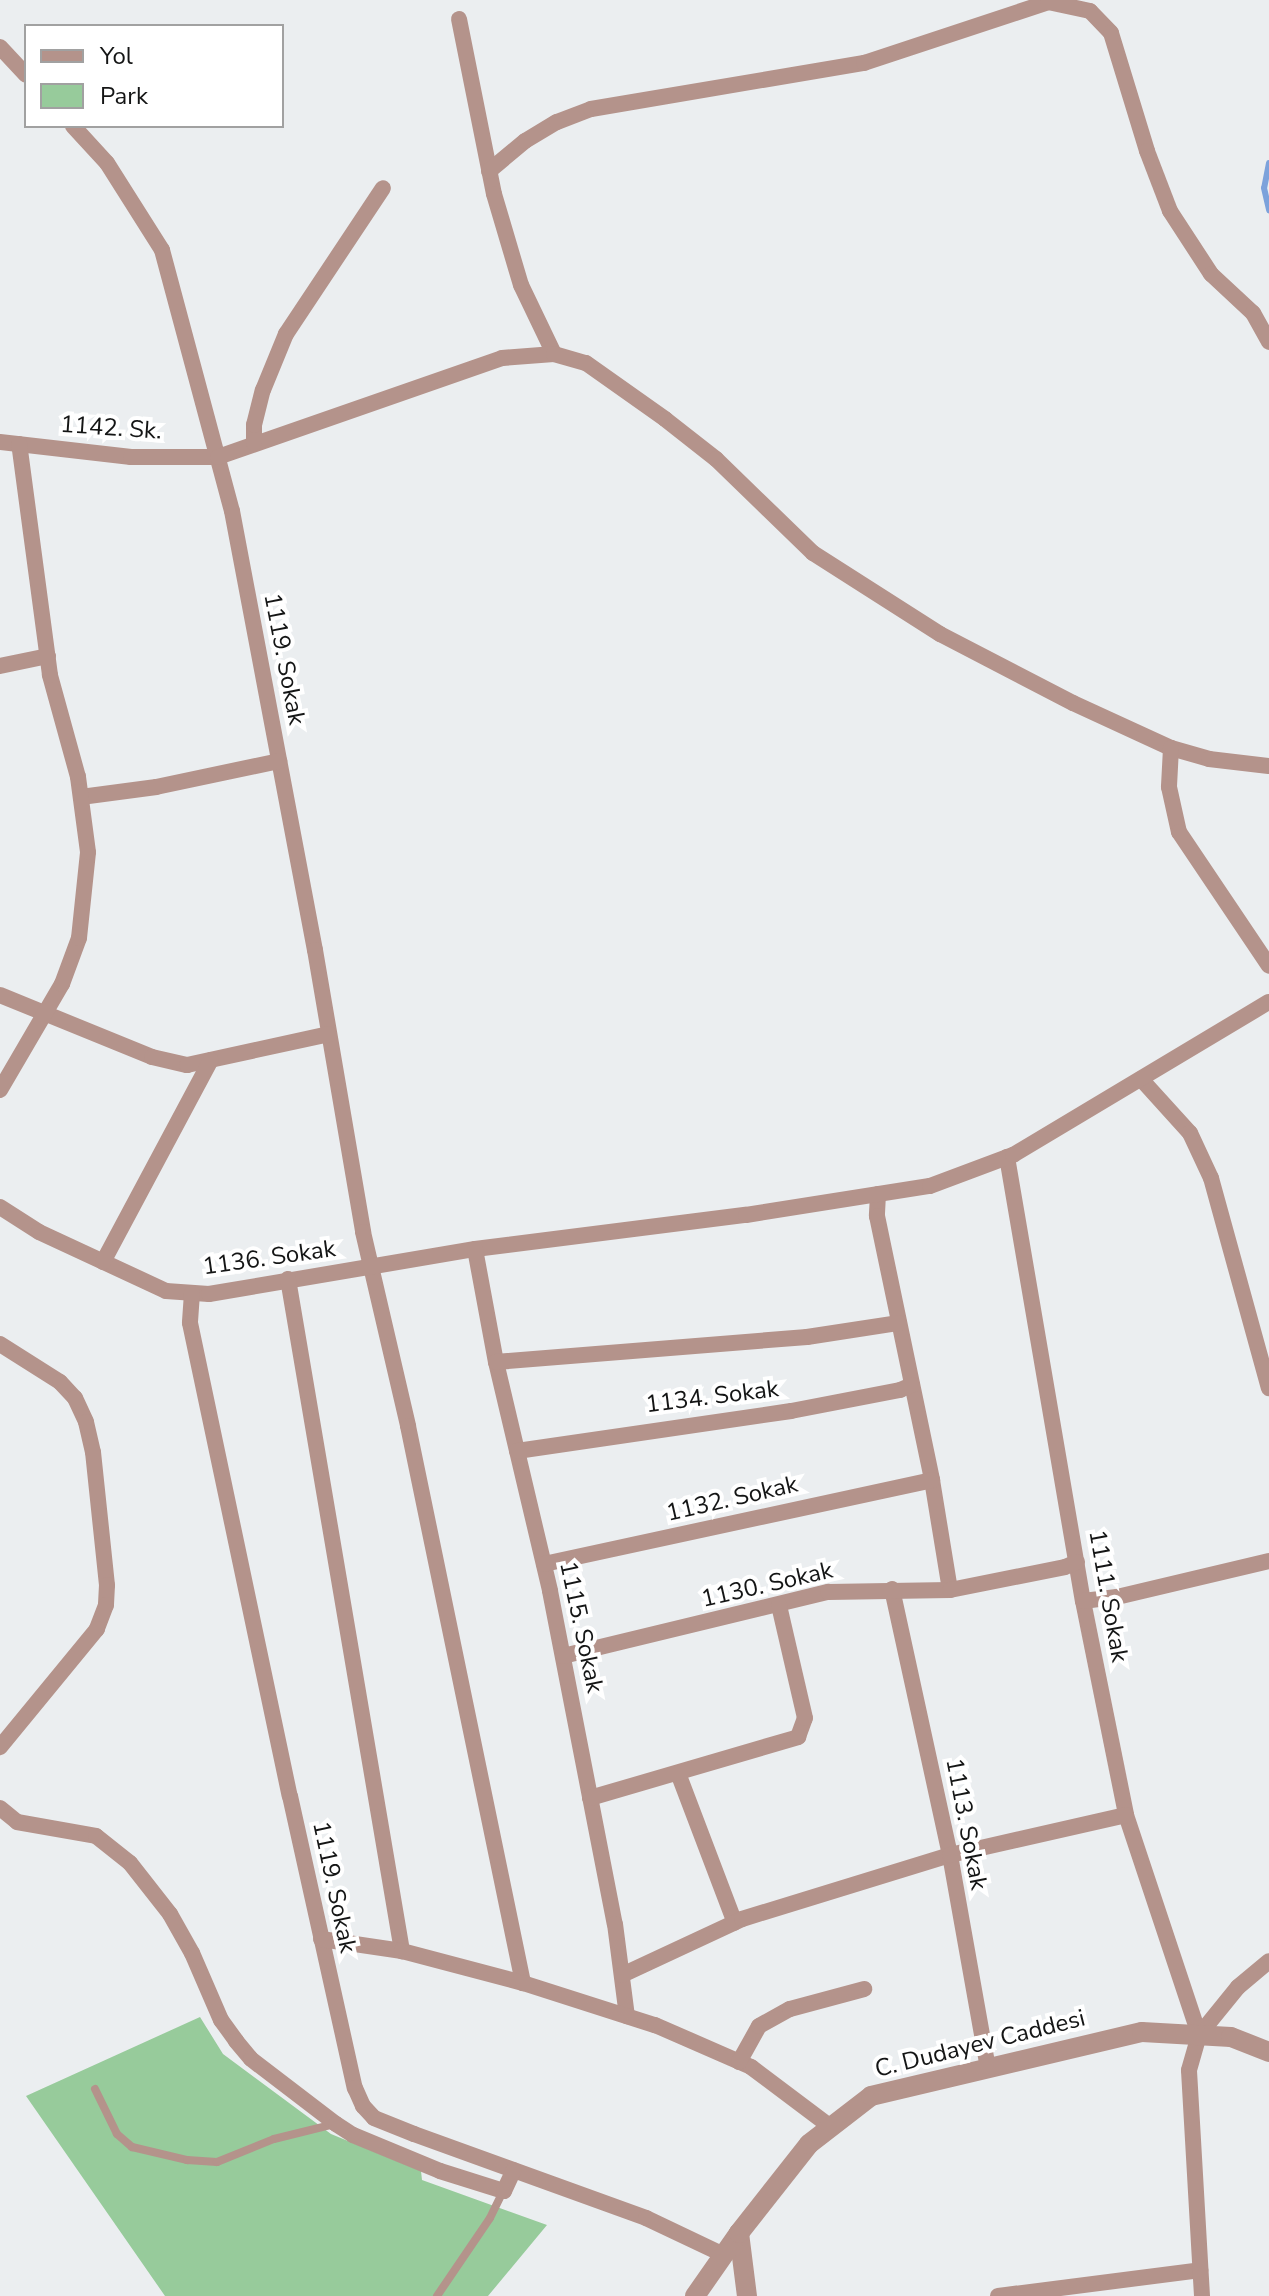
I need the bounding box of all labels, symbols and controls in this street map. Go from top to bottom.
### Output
legend [24,24,284,128]
text: Yol [100,40,133,72]
text: Park [100,80,148,112]
street label: 1142. Sk. [59,410,163,446]
street label: 1119. Sokak [257,591,311,727]
street label: 1136. Sokak [201,1234,337,1282]
street label: 1134. Sokak [644,1375,780,1419]
street label: 1132. Sokak [664,1470,800,1528]
street label: 1111. Sokak [1082,1528,1134,1664]
street label: 1130. Sokak [699,1556,835,1614]
street label: 1115. Sokak [553,1558,609,1696]
street label: 1113. Sokak [939,1756,993,1892]
street label: 1119. Sokak [306,1818,362,1956]
street label: C. Dudayev Caddesi [872,2004,1088,2084]

